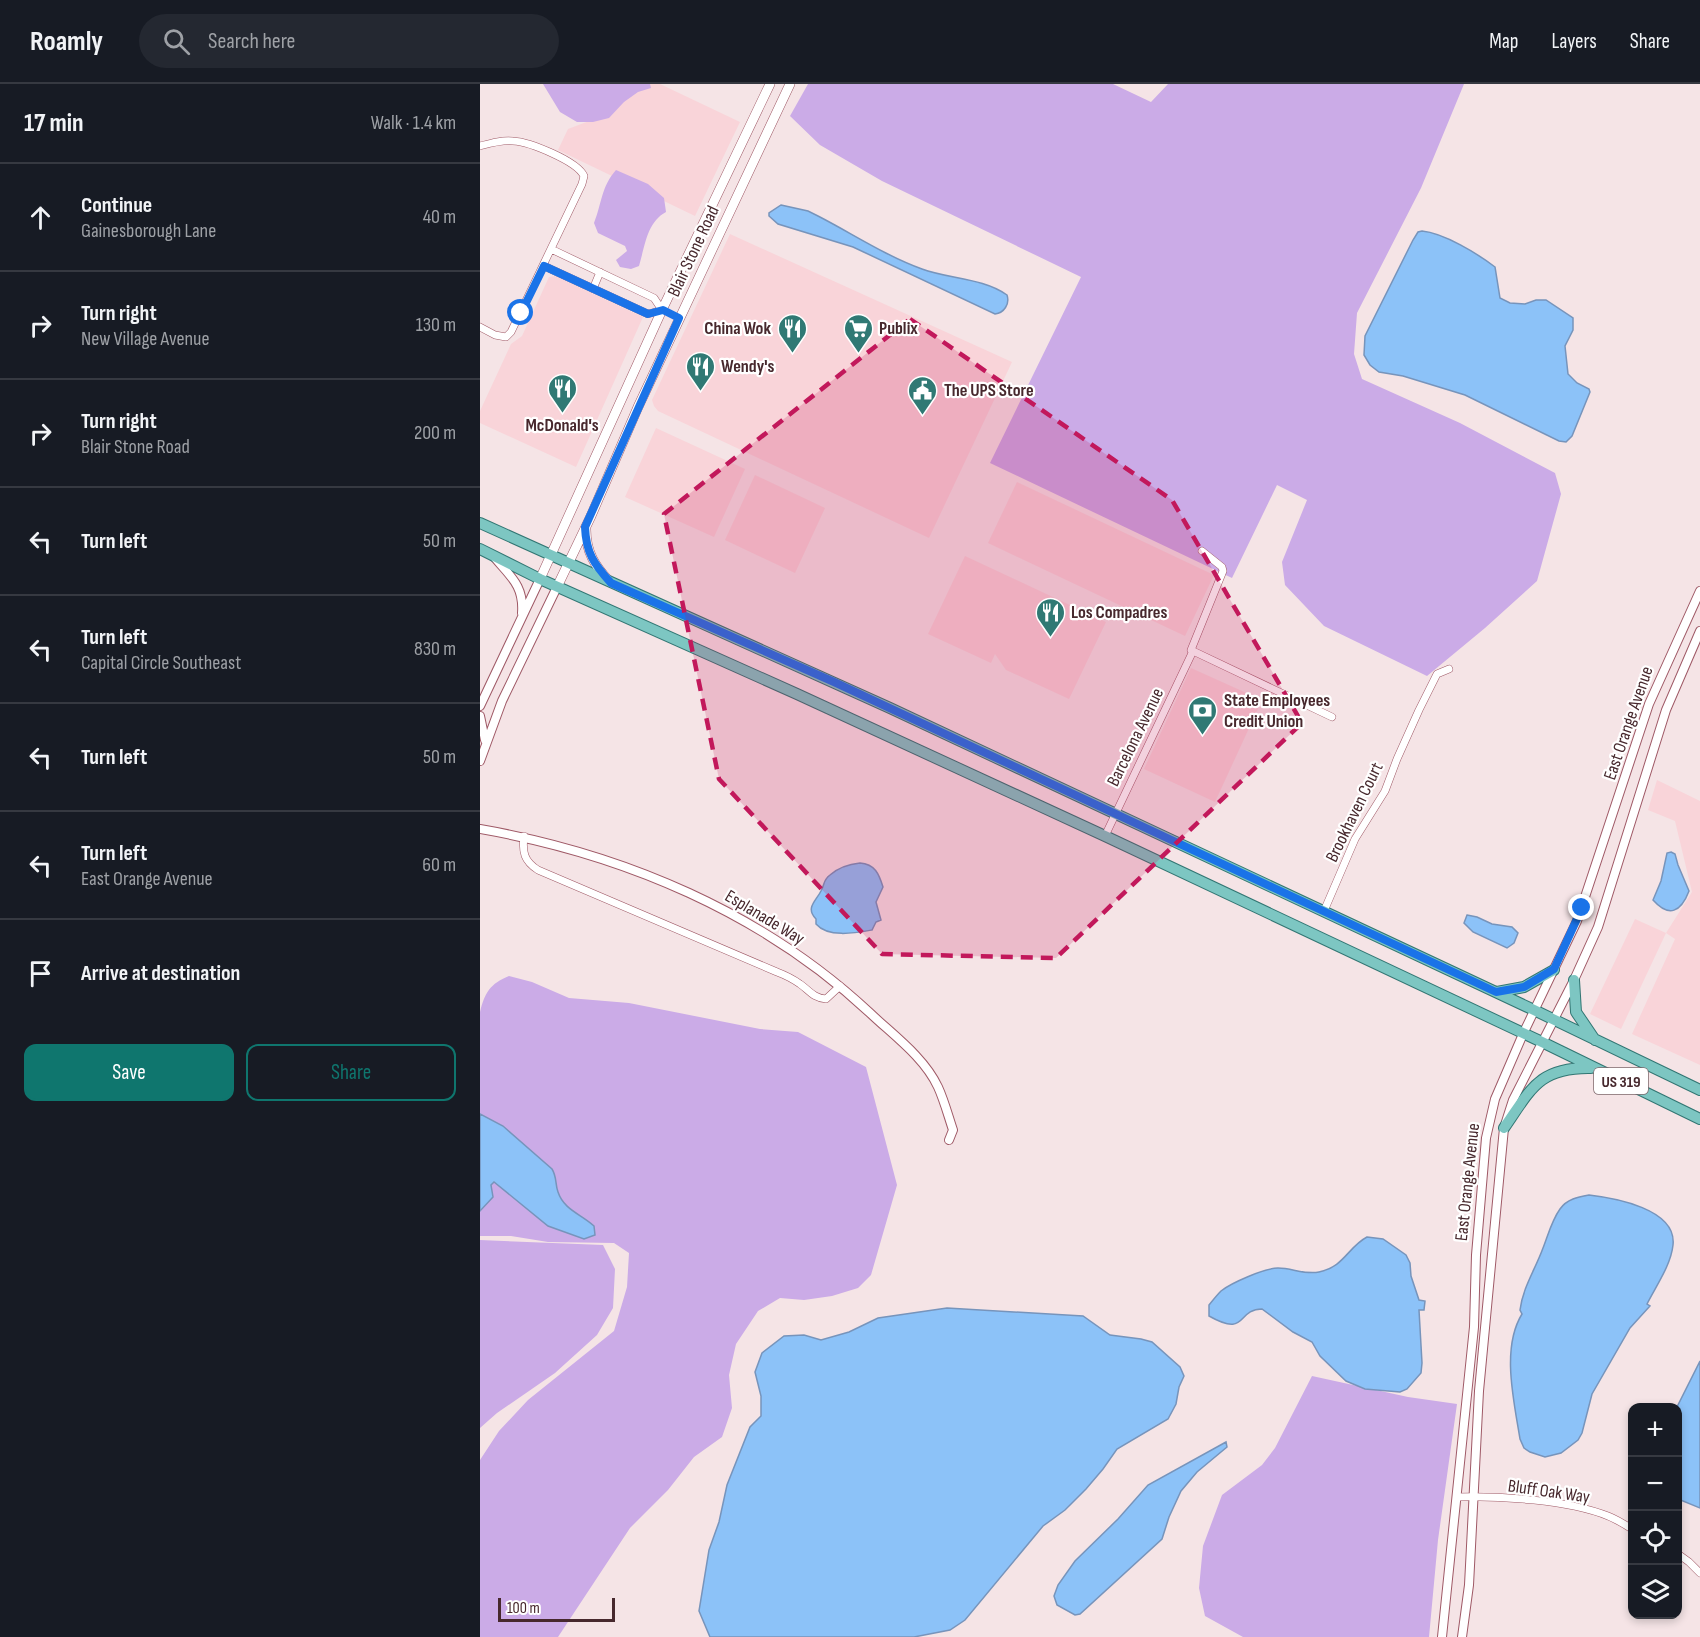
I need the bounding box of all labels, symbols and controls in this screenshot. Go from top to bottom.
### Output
search box [139,14,559,68]
text: Roamly [30,25,103,58]
icon: search [160,25,193,58]
text: Search here [208,28,295,55]
text: Map [1489,29,1518,54]
text: Layers [1551,29,1597,54]
text: Share [1630,29,1670,54]
text: 17 min [24,108,84,139]
text: Walk · 1.4 km [371,111,456,135]
text: Continue [81,192,152,219]
icon: ahead [24,201,57,234]
street label: Blair Stone Road [663,202,724,300]
text: 40 m [423,205,456,229]
text: Gainesborough Lane [81,219,216,243]
route start [507,299,533,325]
text: Turn right [81,300,157,327]
icon: right [24,309,57,342]
restaurant icon: China Wok [776,312,808,354]
supermarket icon: Publix [842,312,874,354]
text: 130 m [416,313,456,337]
place label: China Wok [704,318,771,339]
place label: Publix [879,318,918,339]
text: New Village Avenue [81,327,209,351]
restaurant icon: Wendy's [684,350,716,392]
place label: Wendy's [721,356,774,377]
restaurant icon: McDonald's [546,372,578,414]
public building icon: The UPS Store [907,374,939,416]
place label: The UPS Store [944,380,1034,401]
text: Turn right [81,408,157,435]
place label: McDonald's [525,415,599,436]
icon: right [24,417,57,450]
text: 200 m [414,421,456,445]
text: Blair Stone Road [81,435,190,459]
icon: left [24,525,57,558]
text: Turn left [81,528,147,555]
text: 50 m [423,529,456,553]
restaurant icon: Los Compadres [1034,596,1066,638]
place label: Los Compadres [1071,602,1167,623]
text: Turn left [81,624,147,651]
icon: left [24,633,57,666]
text: 830 m [414,637,456,661]
text: Capital Circle Southeast [81,651,241,675]
street label: East Orange Avenue [1599,664,1658,783]
street label: Barcelona Avenue [1103,685,1168,790]
place label: State Employees Credit Union [1224,690,1330,732]
bank icon: State Employees Credit Union [1187,694,1219,736]
icon: left [24,741,57,774]
text: Turn left [81,744,147,771]
text: 50 m [423,745,456,769]
street label: Brookhaven Court [1321,759,1388,865]
text: Turn left [81,840,147,867]
icon: left [24,849,57,882]
text: 60 m [422,853,456,877]
text: East Orange Avenue [81,867,213,891]
street label: Esplanade Way [721,886,808,949]
route end [1568,894,1594,920]
icon: arrive [24,957,57,990]
text: Arrive at destination [81,960,240,987]
button: Save [24,1044,234,1101]
button: Share [246,1044,456,1101]
road number: US 319 [1594,1068,1648,1094]
street label: East Orange Avenue [1451,1122,1484,1242]
map controls [1628,1403,1682,1619]
button: + [1628,1403,1682,1457]
button: − [1628,1457,1682,1511]
street label: Bluff Oak Way [1507,1475,1591,1508]
button: locate [1628,1511,1682,1565]
button: layers [1628,1565,1682,1619]
scale bar [498,1595,615,1622]
text: 100 m [507,1599,540,1618]

